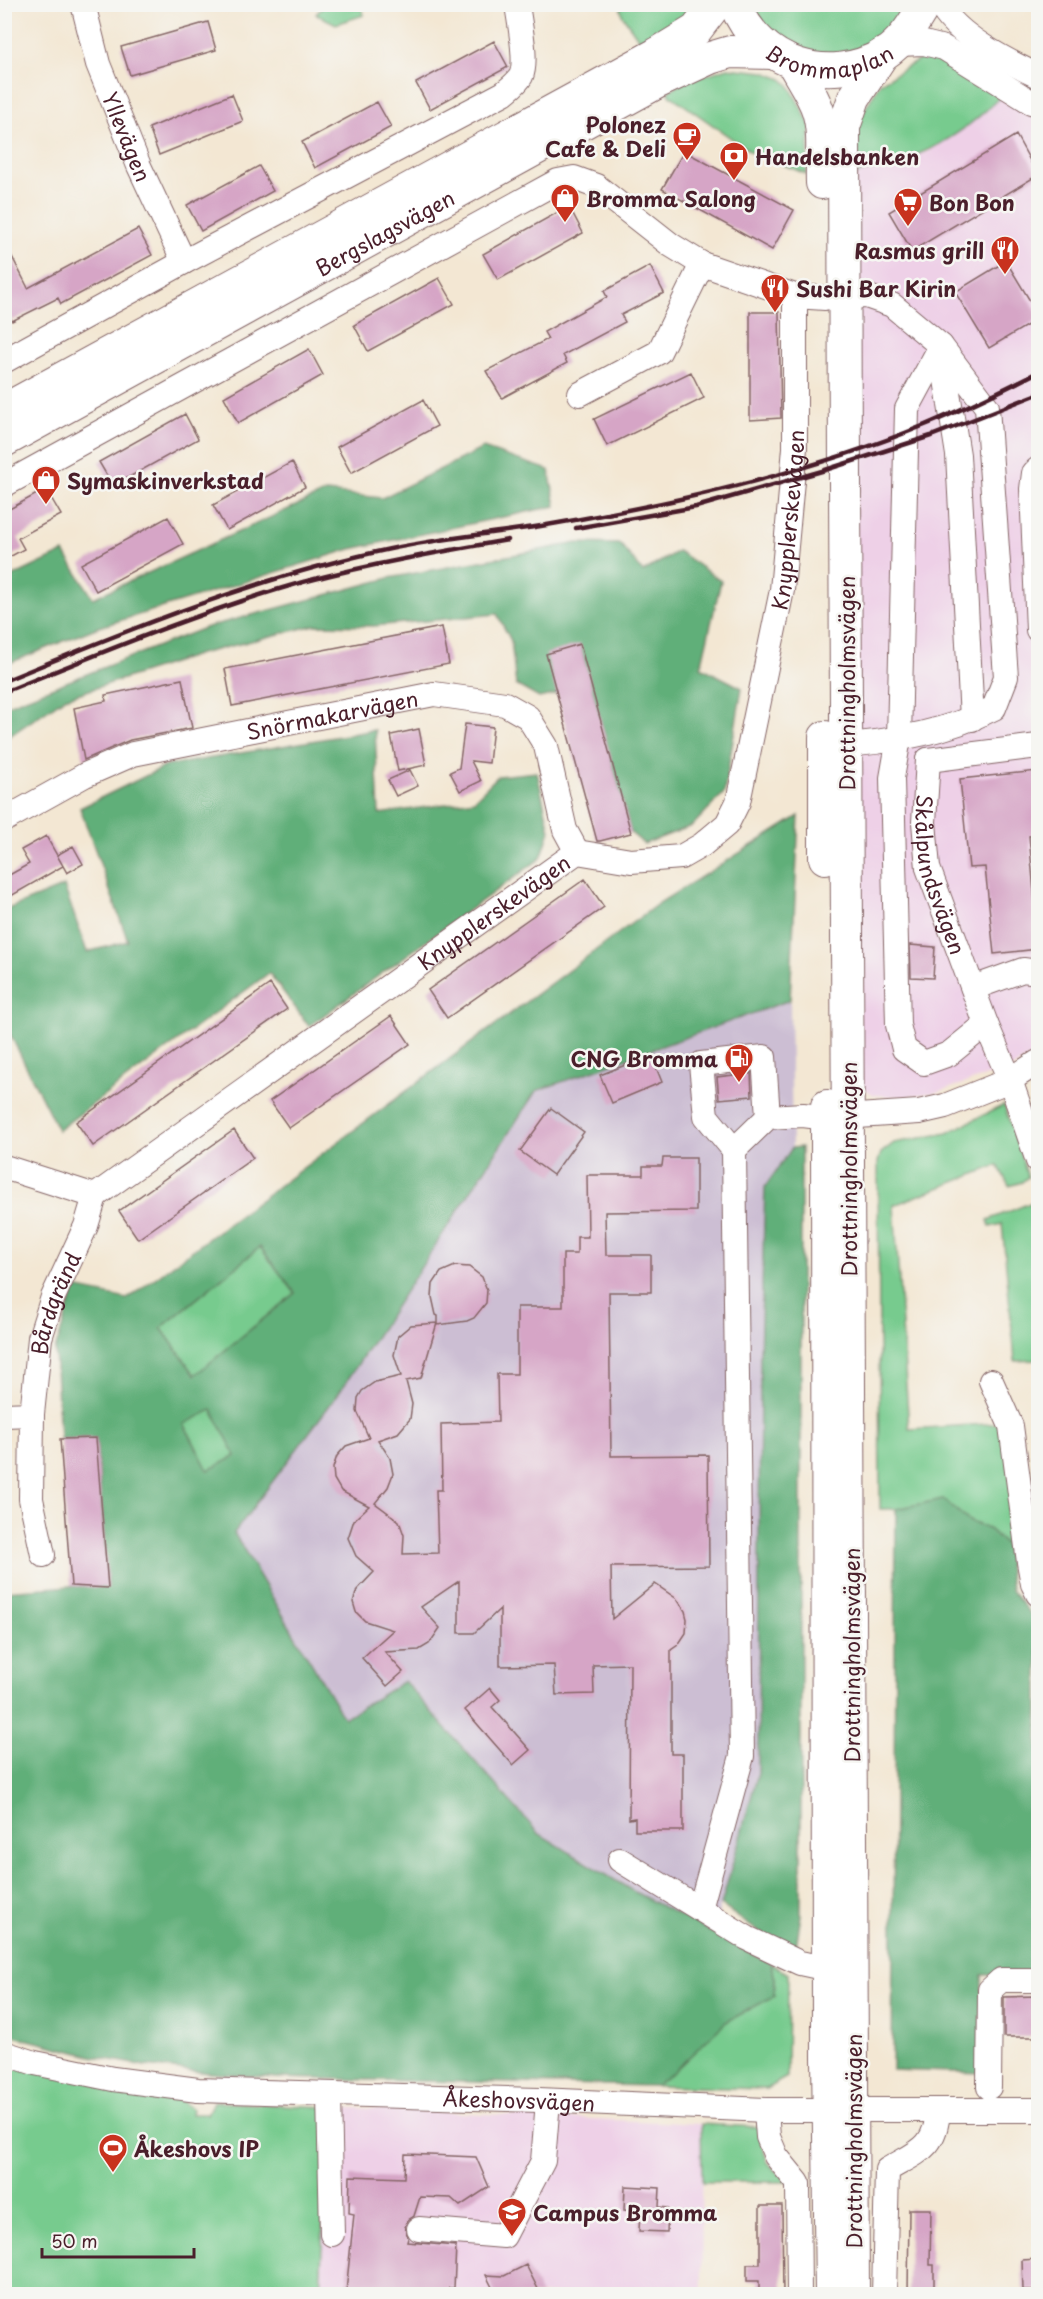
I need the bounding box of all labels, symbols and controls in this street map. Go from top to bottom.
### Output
street label: Brommaplan [764,30,894,56]
text: Brommaplan [760,36,899,85]
street label: Yllevägen [95,87,160,187]
place label: Polonez Cafe & Deli [545,108,666,164]
cafe icon: Polonez Cafe & Deli [671,120,703,162]
bank icon: Handelsbanken [718,140,750,182]
place label: Handelsbanken [755,140,919,172]
street label: Bergslagsvägen [309,181,460,283]
shop icon: Bromma Salong [549,182,581,224]
place label: Bromma Salong [586,182,756,214]
supermarket icon: Bon Bon [892,186,924,228]
place label: Bon Bon [929,186,1015,218]
place label: Rasmus grill [854,234,984,266]
restaurant icon: Rasmus grill [989,234,1021,276]
restaurant icon: Sushi Bar Kirin [759,272,791,314]
place label: Sushi Bar Kirin [796,272,956,304]
street label: Knypplerskevägen [762,430,811,613]
shop icon: Symaskinverkstad [30,464,62,506]
place label: Symaskinverkstad [67,464,264,496]
street label: Drottningholmsvägen [830,576,862,790]
street label: Snörmakarvägen [243,682,421,747]
street label: Skålpundsvägen [908,794,975,959]
street label: Knypplerskevägen [411,846,576,977]
place label: CNG Bromma [571,1042,718,1074]
fuel station icon: CNG Bromma [723,1042,755,1084]
street label: Drottningholmsvägen [832,1062,864,1276]
street label: Bårdgränd [22,1246,88,1356]
street label: Drottningholmsvägen [835,1548,867,1762]
street label: Drottningholmsvägen [837,2034,869,2248]
street label: Åkeshovsvägen [442,2081,596,2118]
sports icon: Åkeshovs IP [97,2132,129,2174]
place label: Åkeshovs IP [133,2132,259,2164]
school or university icon: Campus Bromma [496,2196,528,2238]
place label: Campus Bromma [533,2196,717,2228]
scale bar [42,2221,194,2259]
text: 50 m [51,2227,98,2254]

